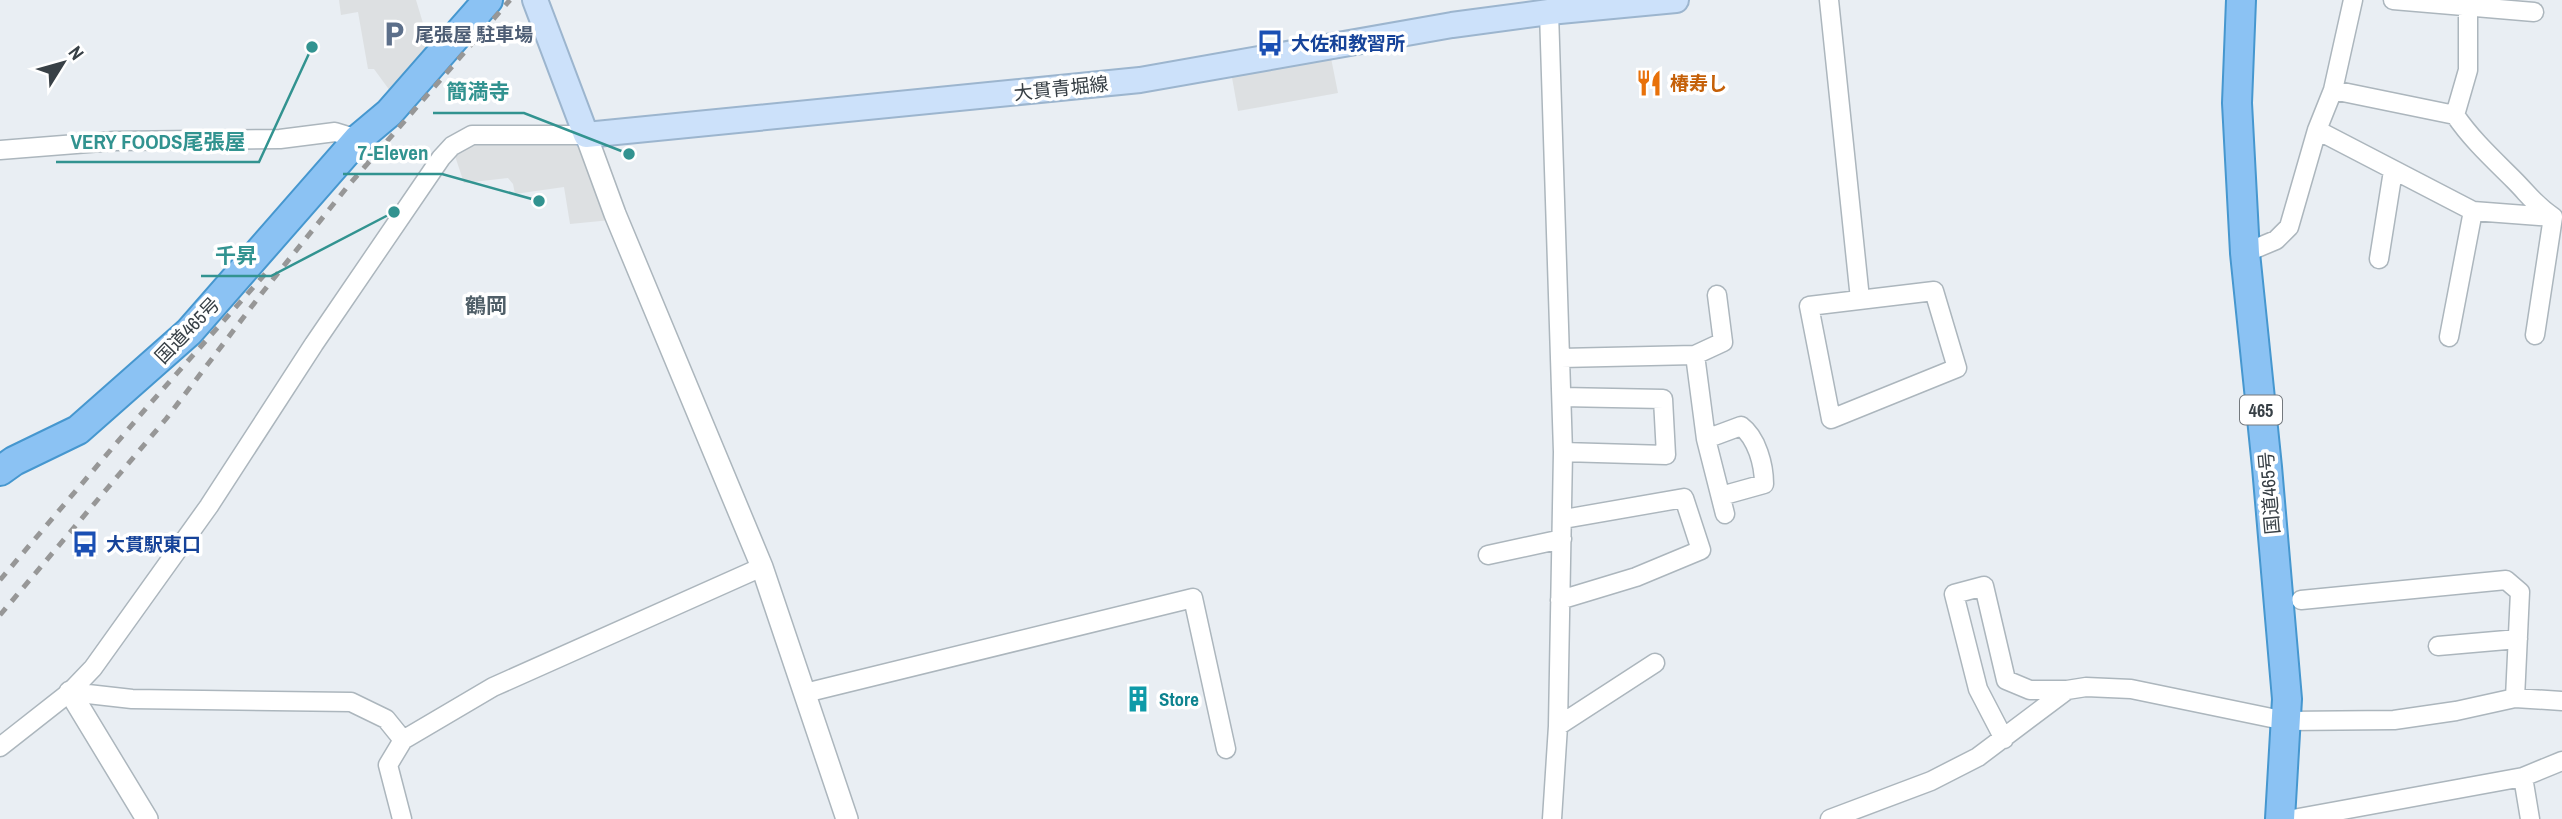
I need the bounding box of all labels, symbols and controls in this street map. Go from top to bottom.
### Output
parking icon: 尾張屋 駐車場 [379,19,409,49]
place label: 尾張屋 駐車場 [415,21,533,47]
north arrow [28,28,98,98]
bus stop icon: 大佐和教習所 [1255,28,1285,58]
place label: 大佐和教習所 [1291,30,1405,56]
text: N [63,40,90,65]
restaurant icon: 椿寿し [1634,68,1664,98]
street label: 大貫青堀線 [1012,70,1110,106]
place label: 椿寿し [1670,70,1727,96]
callout: 簡満寺 [433,71,524,113]
text: 簡満寺 [447,77,510,106]
callout: VERY FOODS尾張屋 [56,120,259,162]
text: VERY FOODS尾張屋 [71,127,246,156]
callout: 7-Eleven [343,132,442,174]
text: 7-Eleven [358,138,428,167]
callout: 千昇 [201,234,271,276]
text: 千昇 [215,241,257,270]
street label: 国道465号 [149,291,225,369]
district label: 鶴岡 [465,291,507,320]
road number: 465 [2240,396,2282,424]
street label: 国道465号 [2252,451,2286,535]
bus stop icon: 大貫駅東口 [70,529,100,559]
place label: 大貫駅東口 [106,531,201,557]
building icon: Store [1123,684,1153,714]
place label: Store [1159,686,1199,712]

